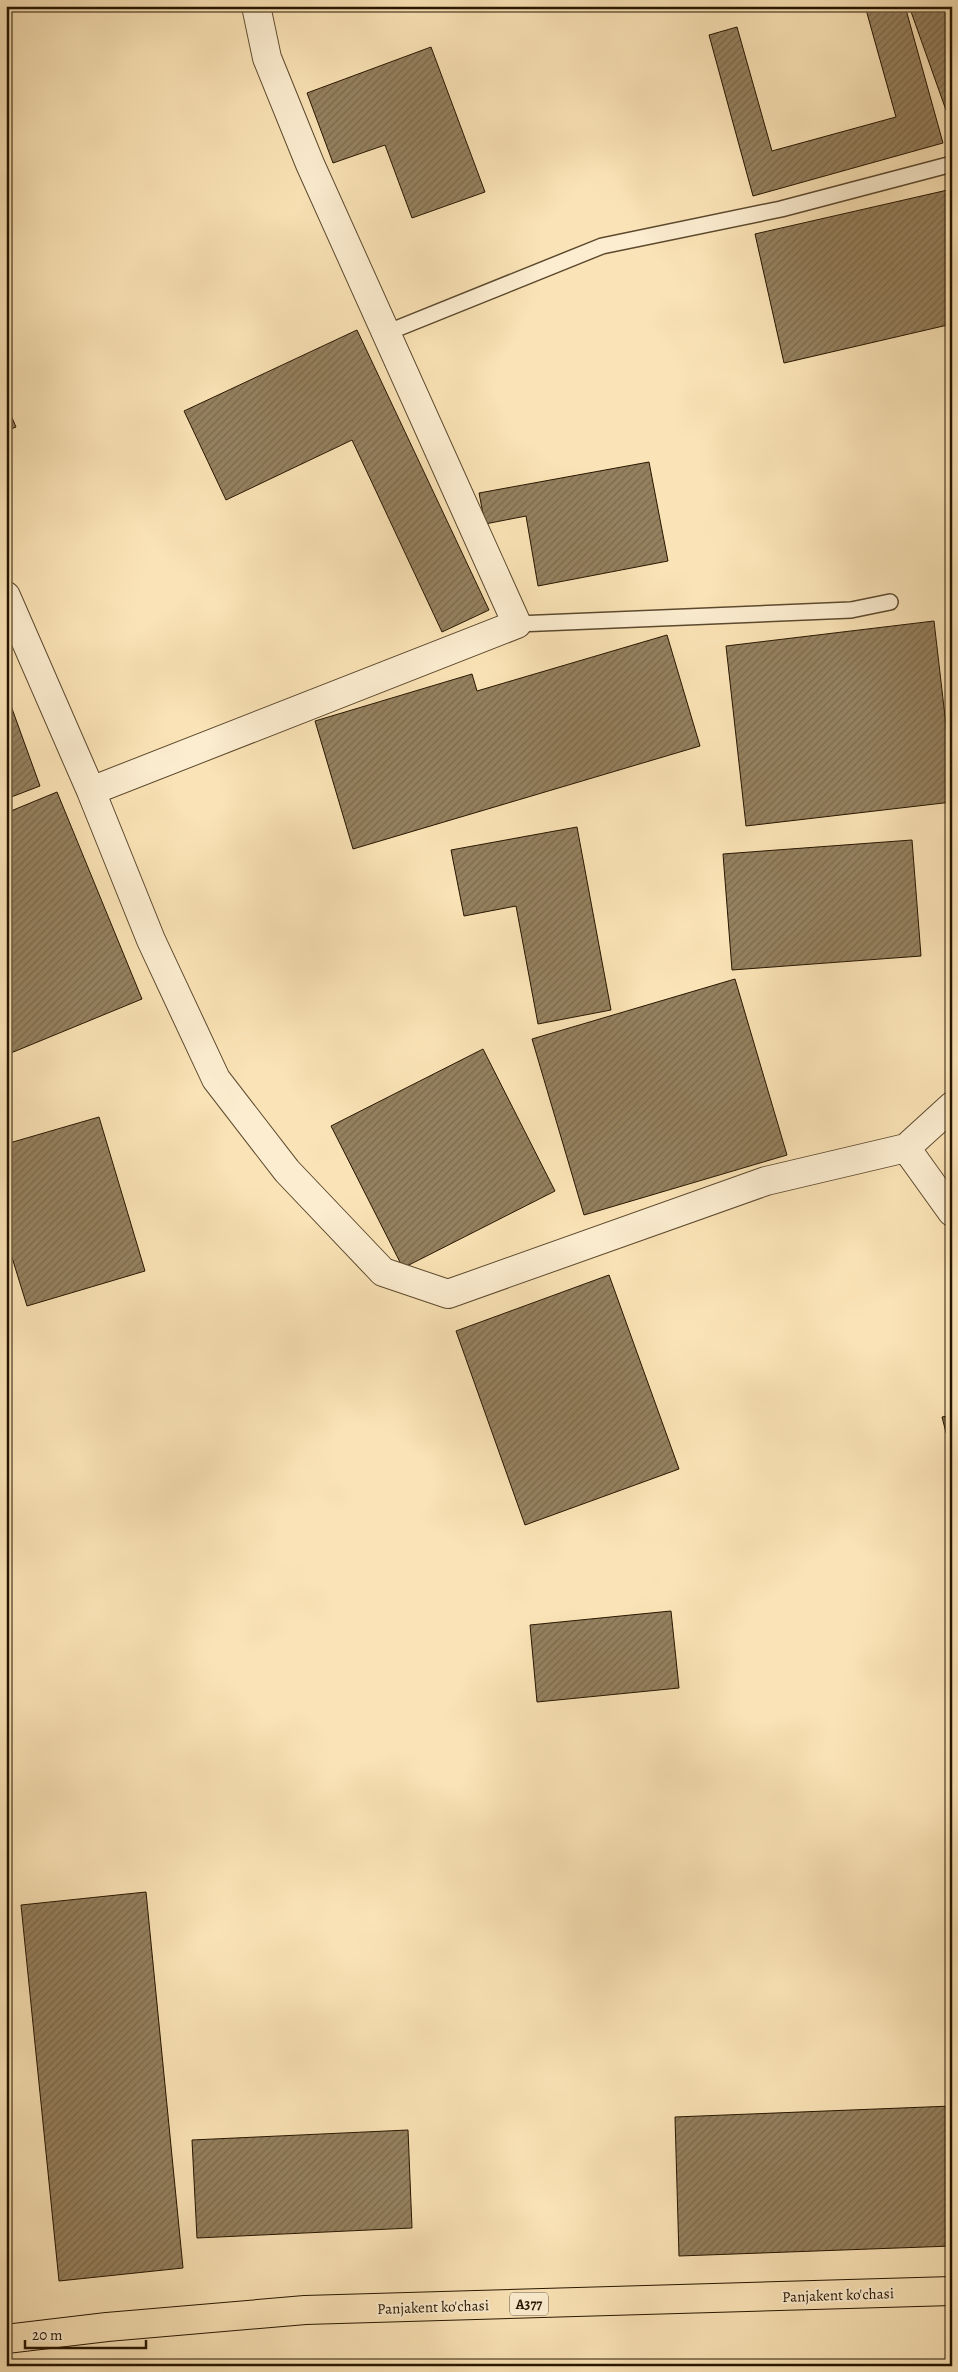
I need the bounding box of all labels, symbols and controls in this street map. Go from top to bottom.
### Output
street label: Panjakent ko'chasi [782,2283,894,2307]
road number: A377 [510,2292,548,2316]
street label: Panjakent ko'chasi [377,2295,489,2319]
scale bar [25,2317,146,2349]
text: 20 m [32,2325,63,2345]

